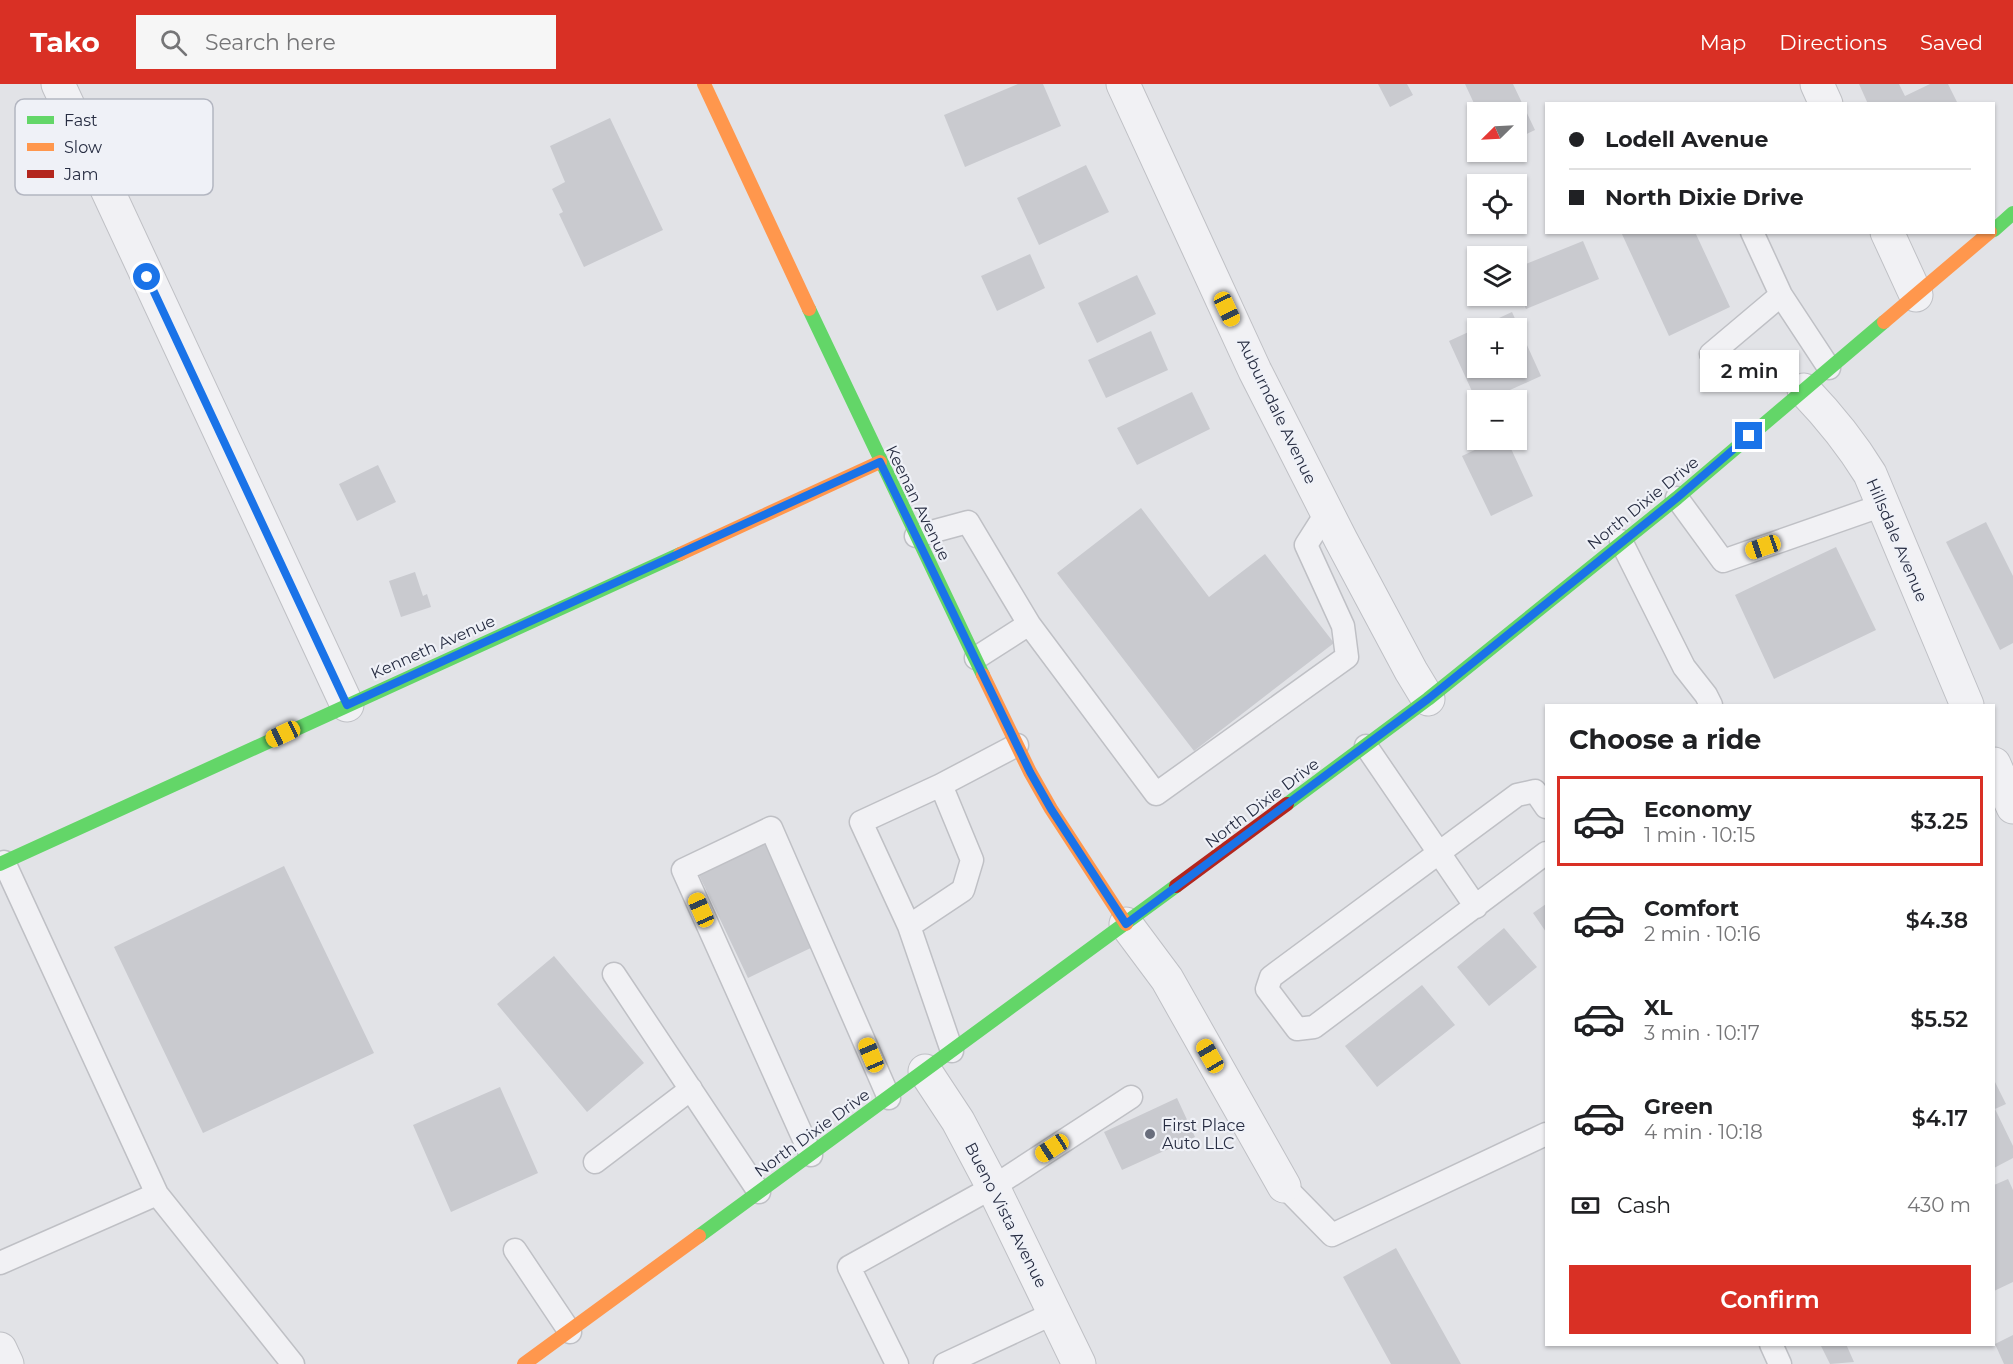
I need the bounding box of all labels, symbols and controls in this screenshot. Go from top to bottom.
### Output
search box [136,15,556,69]
text: Tako [30,25,100,59]
icon: search [157,26,190,59]
text: Search here [205,29,336,56]
text: Map [1700,30,1746,55]
text: Directions [1779,30,1887,55]
text: Saved [1920,30,1983,55]
legend [15,99,213,195]
north arrow [1467,102,1527,162]
map controls [1467,102,1527,450]
text: Fast [64,111,98,130]
text: Lodell Avenue [1605,126,1768,153]
text: Slow [64,138,102,157]
text: Jam [63,165,98,184]
button: locate [1467,174,1527,234]
text: North Dixie Drive [1605,184,1804,211]
button: layers [1467,246,1527,306]
route start [133,263,160,290]
car [1211,289,1243,329]
button: + [1467,318,1527,378]
street label: Auburndale Avenue [1233,335,1321,487]
callout: 2 min [1700,349,1798,391]
text: 2 min [1721,359,1778,383]
button: − [1467,390,1527,450]
route end [1735,422,1762,449]
street label: Keenan Avenue [882,442,954,564]
street label: North Dixie Drive [1584,452,1702,554]
street label: Hillsdale Avenue [1862,475,1932,605]
car [1743,533,1783,561]
street label: Kenneth Avenue [368,611,498,683]
car [263,718,303,750]
text: Choose a ride [1569,723,1761,756]
street label: North Dixie Drive [1201,754,1323,852]
icon: car [1572,794,1626,848]
text: Economy [1644,796,1752,823]
text: $3.25 [1910,808,1968,835]
text: 1 min · 10:15 [1644,823,1755,847]
car [685,890,717,930]
icon: car [1572,893,1626,947]
text: Comfort [1644,895,1739,922]
text: $4.38 [1906,907,1968,934]
text: 2 min · 10:16 [1644,922,1760,946]
icon: car [1572,992,1626,1046]
text: XL [1644,994,1673,1021]
text: $5.52 [1910,1006,1968,1033]
text: 3 min · 10:17 [1644,1021,1760,1045]
car [856,1035,886,1075]
car [1193,1036,1227,1076]
street label: North Dixie Drive [751,1085,873,1181]
icon: car [1572,1091,1626,1145]
text: Green [1644,1093,1713,1120]
text: $4.17 [1912,1105,1968,1132]
place label: First Place Auto LLC [1162,1116,1245,1153]
text: 4 min · 10:18 [1644,1120,1763,1144]
marker: First Place Auto LLC [1143,1127,1157,1141]
car [1032,1131,1072,1165]
street label: Bueno Vista Avenue [961,1139,1051,1291]
icon: cash [1569,1189,1602,1222]
text: Cash [1617,1192,1671,1219]
text: 430 m [1907,1193,1971,1217]
button: Confirm [1569,1265,1971,1334]

